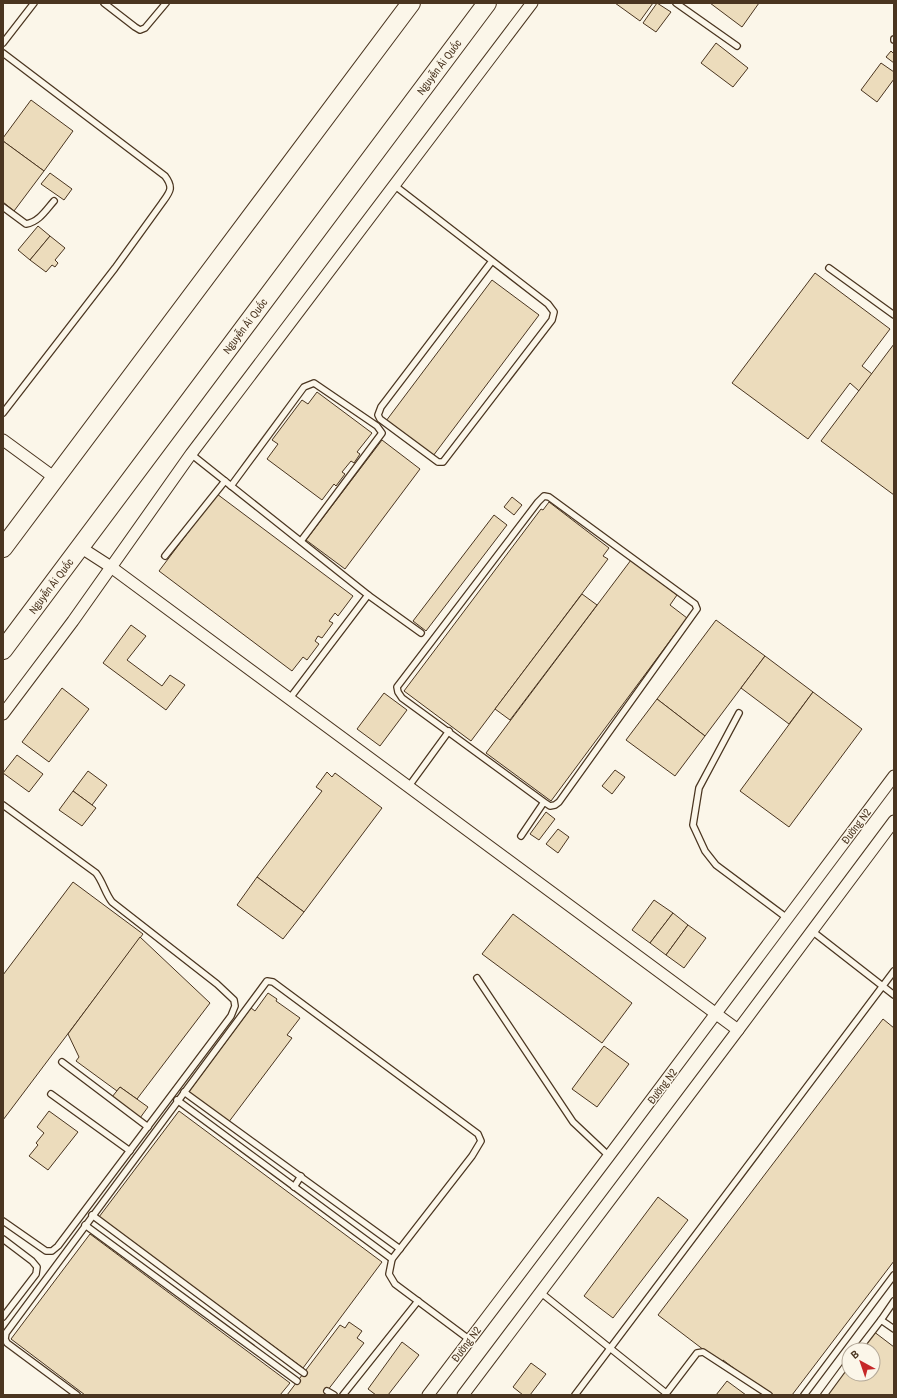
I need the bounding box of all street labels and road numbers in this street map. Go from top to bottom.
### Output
street label: Nguyễn Ái Quốc [414,36,465,97]
street label: Nguyễn Ái Quốc [220,295,271,356]
street label: Nguyễn Ái Quốc [26,555,77,616]
street label: Đường N2 [838,806,874,846]
street label: Đường N2 [644,1066,680,1106]
street label: Đường N2 [448,1324,484,1364]

